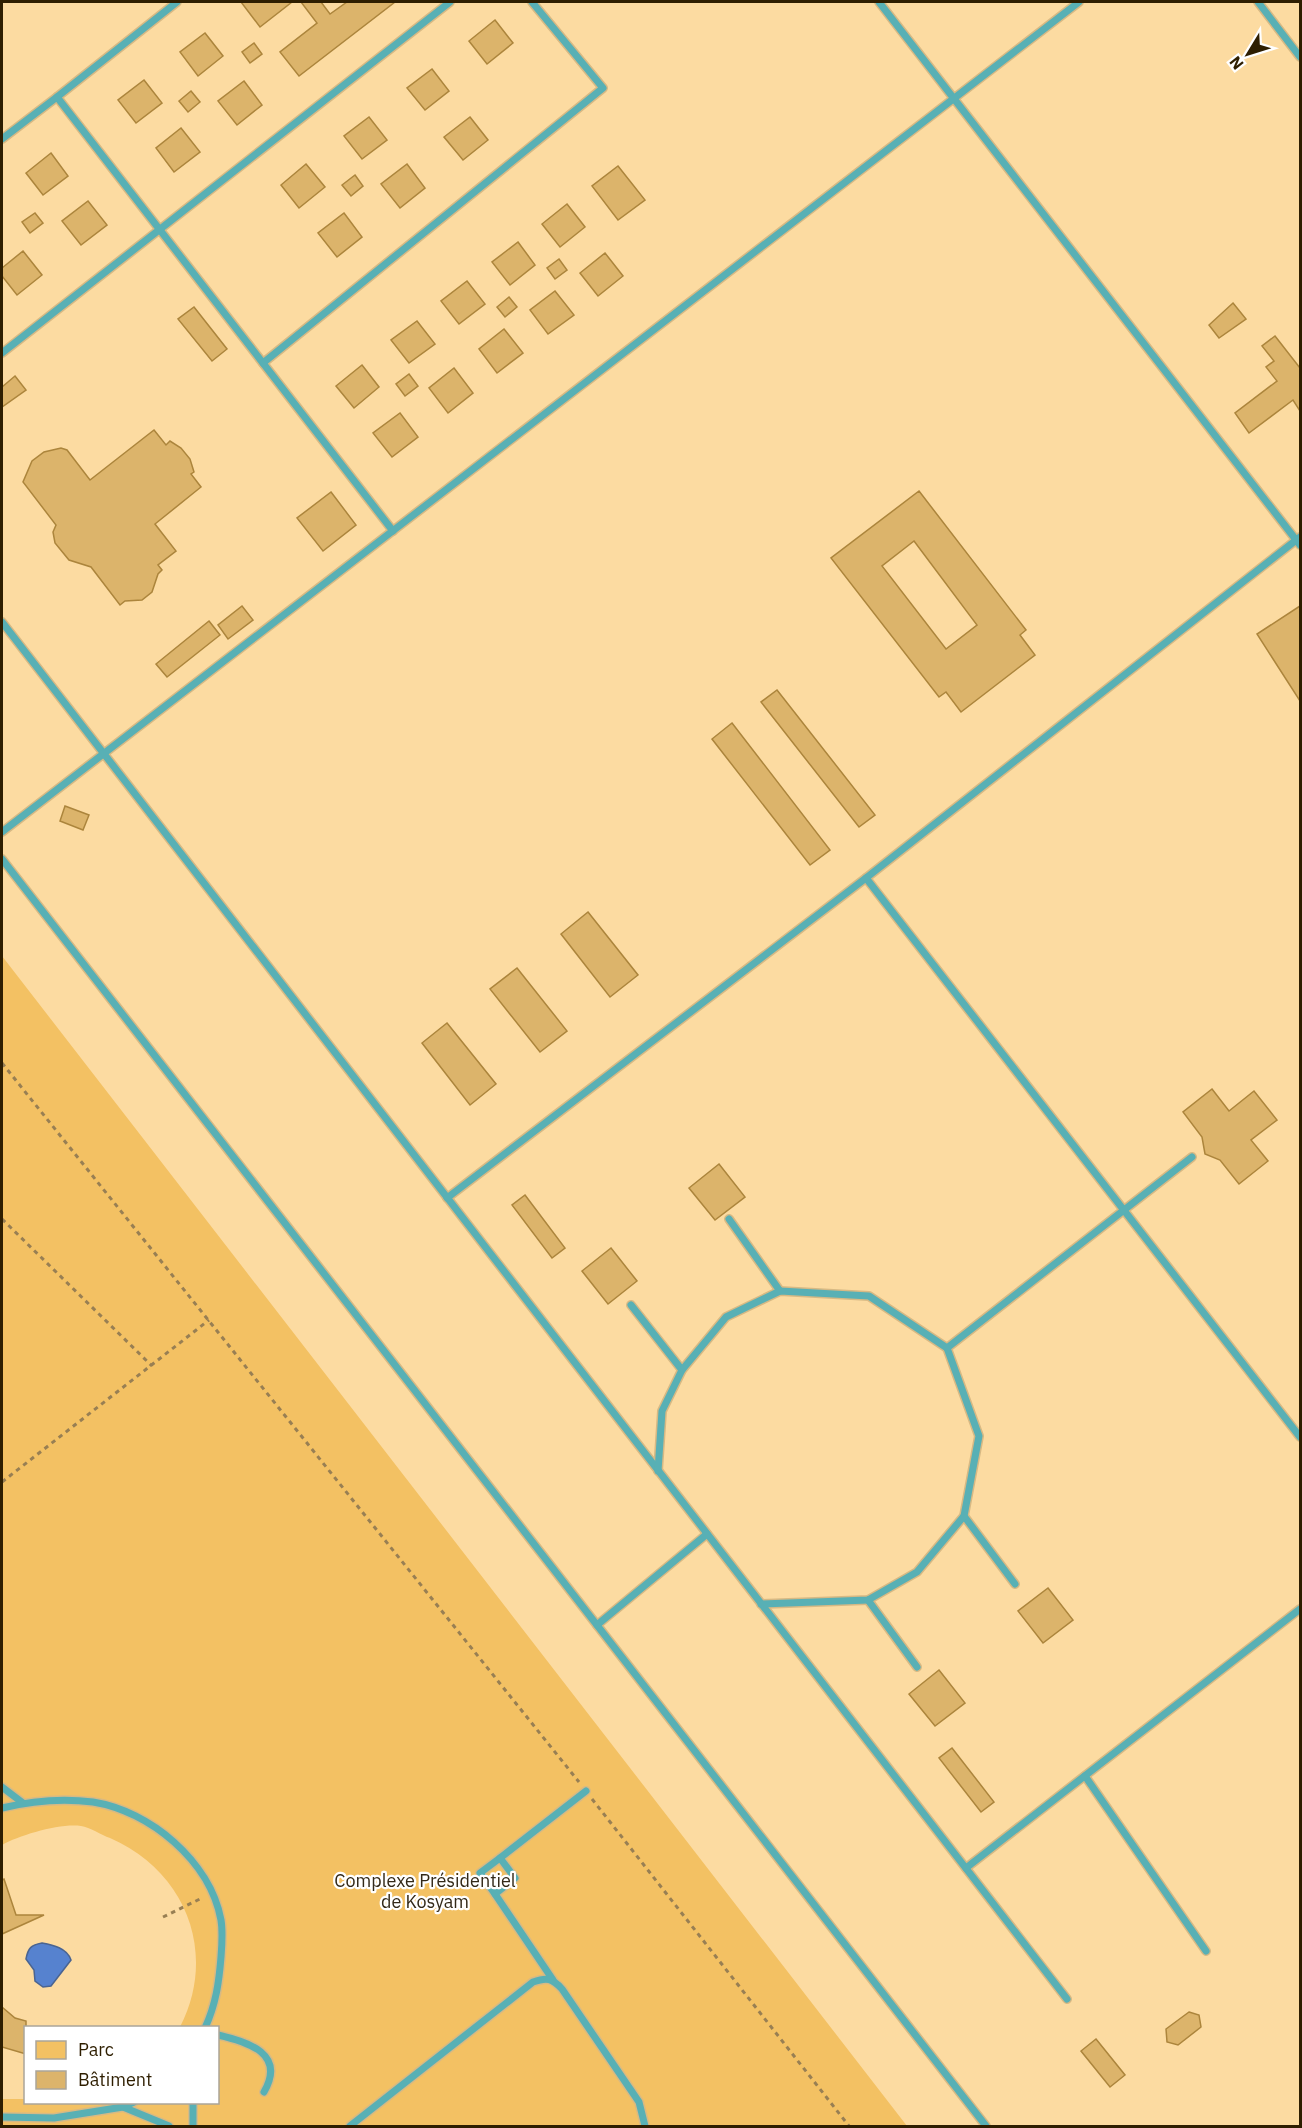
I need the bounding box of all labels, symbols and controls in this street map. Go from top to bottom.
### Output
north arrow [1218,24,1278,84]
text: N [1225,53,1248,74]
park label: Complexe Présidentiel de Kosyam [334,1869,516,1913]
legend [24,2026,219,2104]
text: Parc [78,2038,114,2061]
text: Bâtiment [78,2068,152,2091]

